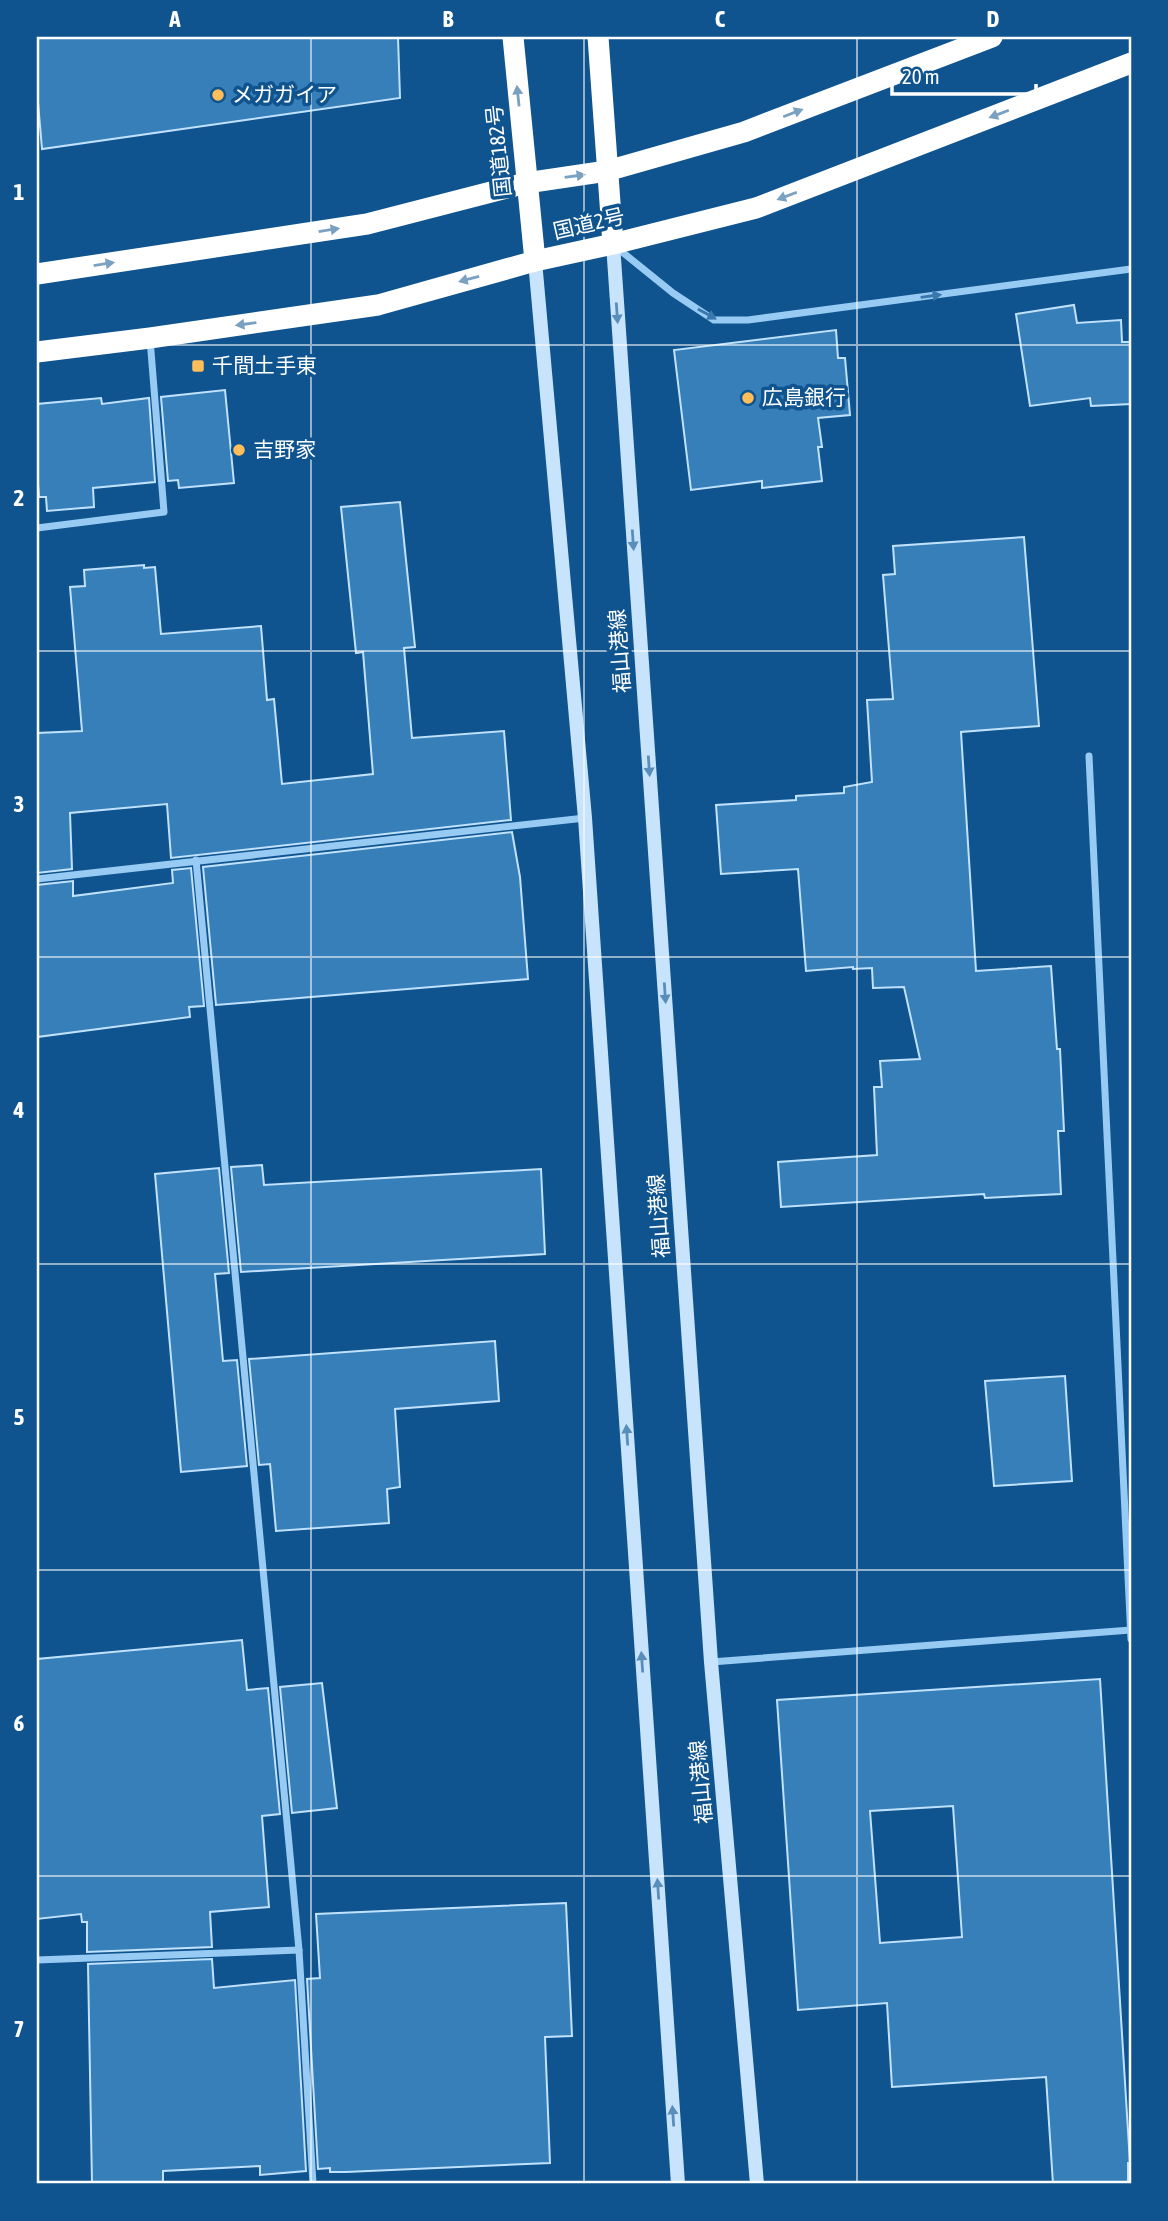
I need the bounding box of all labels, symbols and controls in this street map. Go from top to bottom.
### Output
text: A [168,6,181,32]
text: B [443,6,454,32]
text: C [715,6,726,32]
text: D [987,6,1000,32]
scale bar [892,52,1035,96]
text: 20 m [902,64,940,88]
place label: メガガイア [232,82,337,106]
one-way arrow [512,84,523,106]
marker: メガガイア [210,87,226,103]
street label: 国道182号 [481,104,515,198]
one-way arrow [783,107,804,118]
one-way arrow [988,109,1009,120]
one-way arrow [564,170,586,181]
text: 1 [14,179,25,205]
one-way arrow [776,191,797,202]
street label: 国道2号 [551,203,627,243]
one-way arrow [318,224,340,235]
one-way arrow [93,258,115,269]
one-way arrow [458,275,479,285]
one-way arrow [920,290,942,301]
one-way arrow [612,302,623,324]
one-way arrow [697,308,716,320]
one-way arrow [235,319,257,330]
place label: 千間土手東 [212,353,317,377]
marker: 千間土手東 [190,358,206,374]
place label: 広島銀行 [762,385,846,409]
marker: 広島銀行 [740,390,756,406]
place label: 吉野家 [253,437,316,461]
marker: 吉野家 [231,442,247,458]
text: 2 [14,485,24,511]
one-way arrow [628,529,639,551]
street label: 福山港線 [604,608,634,694]
one-way arrow [644,756,655,778]
text: 3 [14,791,24,817]
one-way arrow [659,983,670,1005]
text: 4 [13,1097,25,1123]
street label: 福山港線 [643,1173,673,1259]
text: 5 [14,1404,25,1430]
one-way arrow [621,1424,632,1446]
one-way arrow [636,1651,647,1673]
text: 6 [14,1710,25,1736]
street label: 福山港線 [684,1739,716,1825]
one-way arrow [652,1878,663,1900]
text: 7 [14,2016,24,2042]
one-way arrow [667,2105,678,2127]

